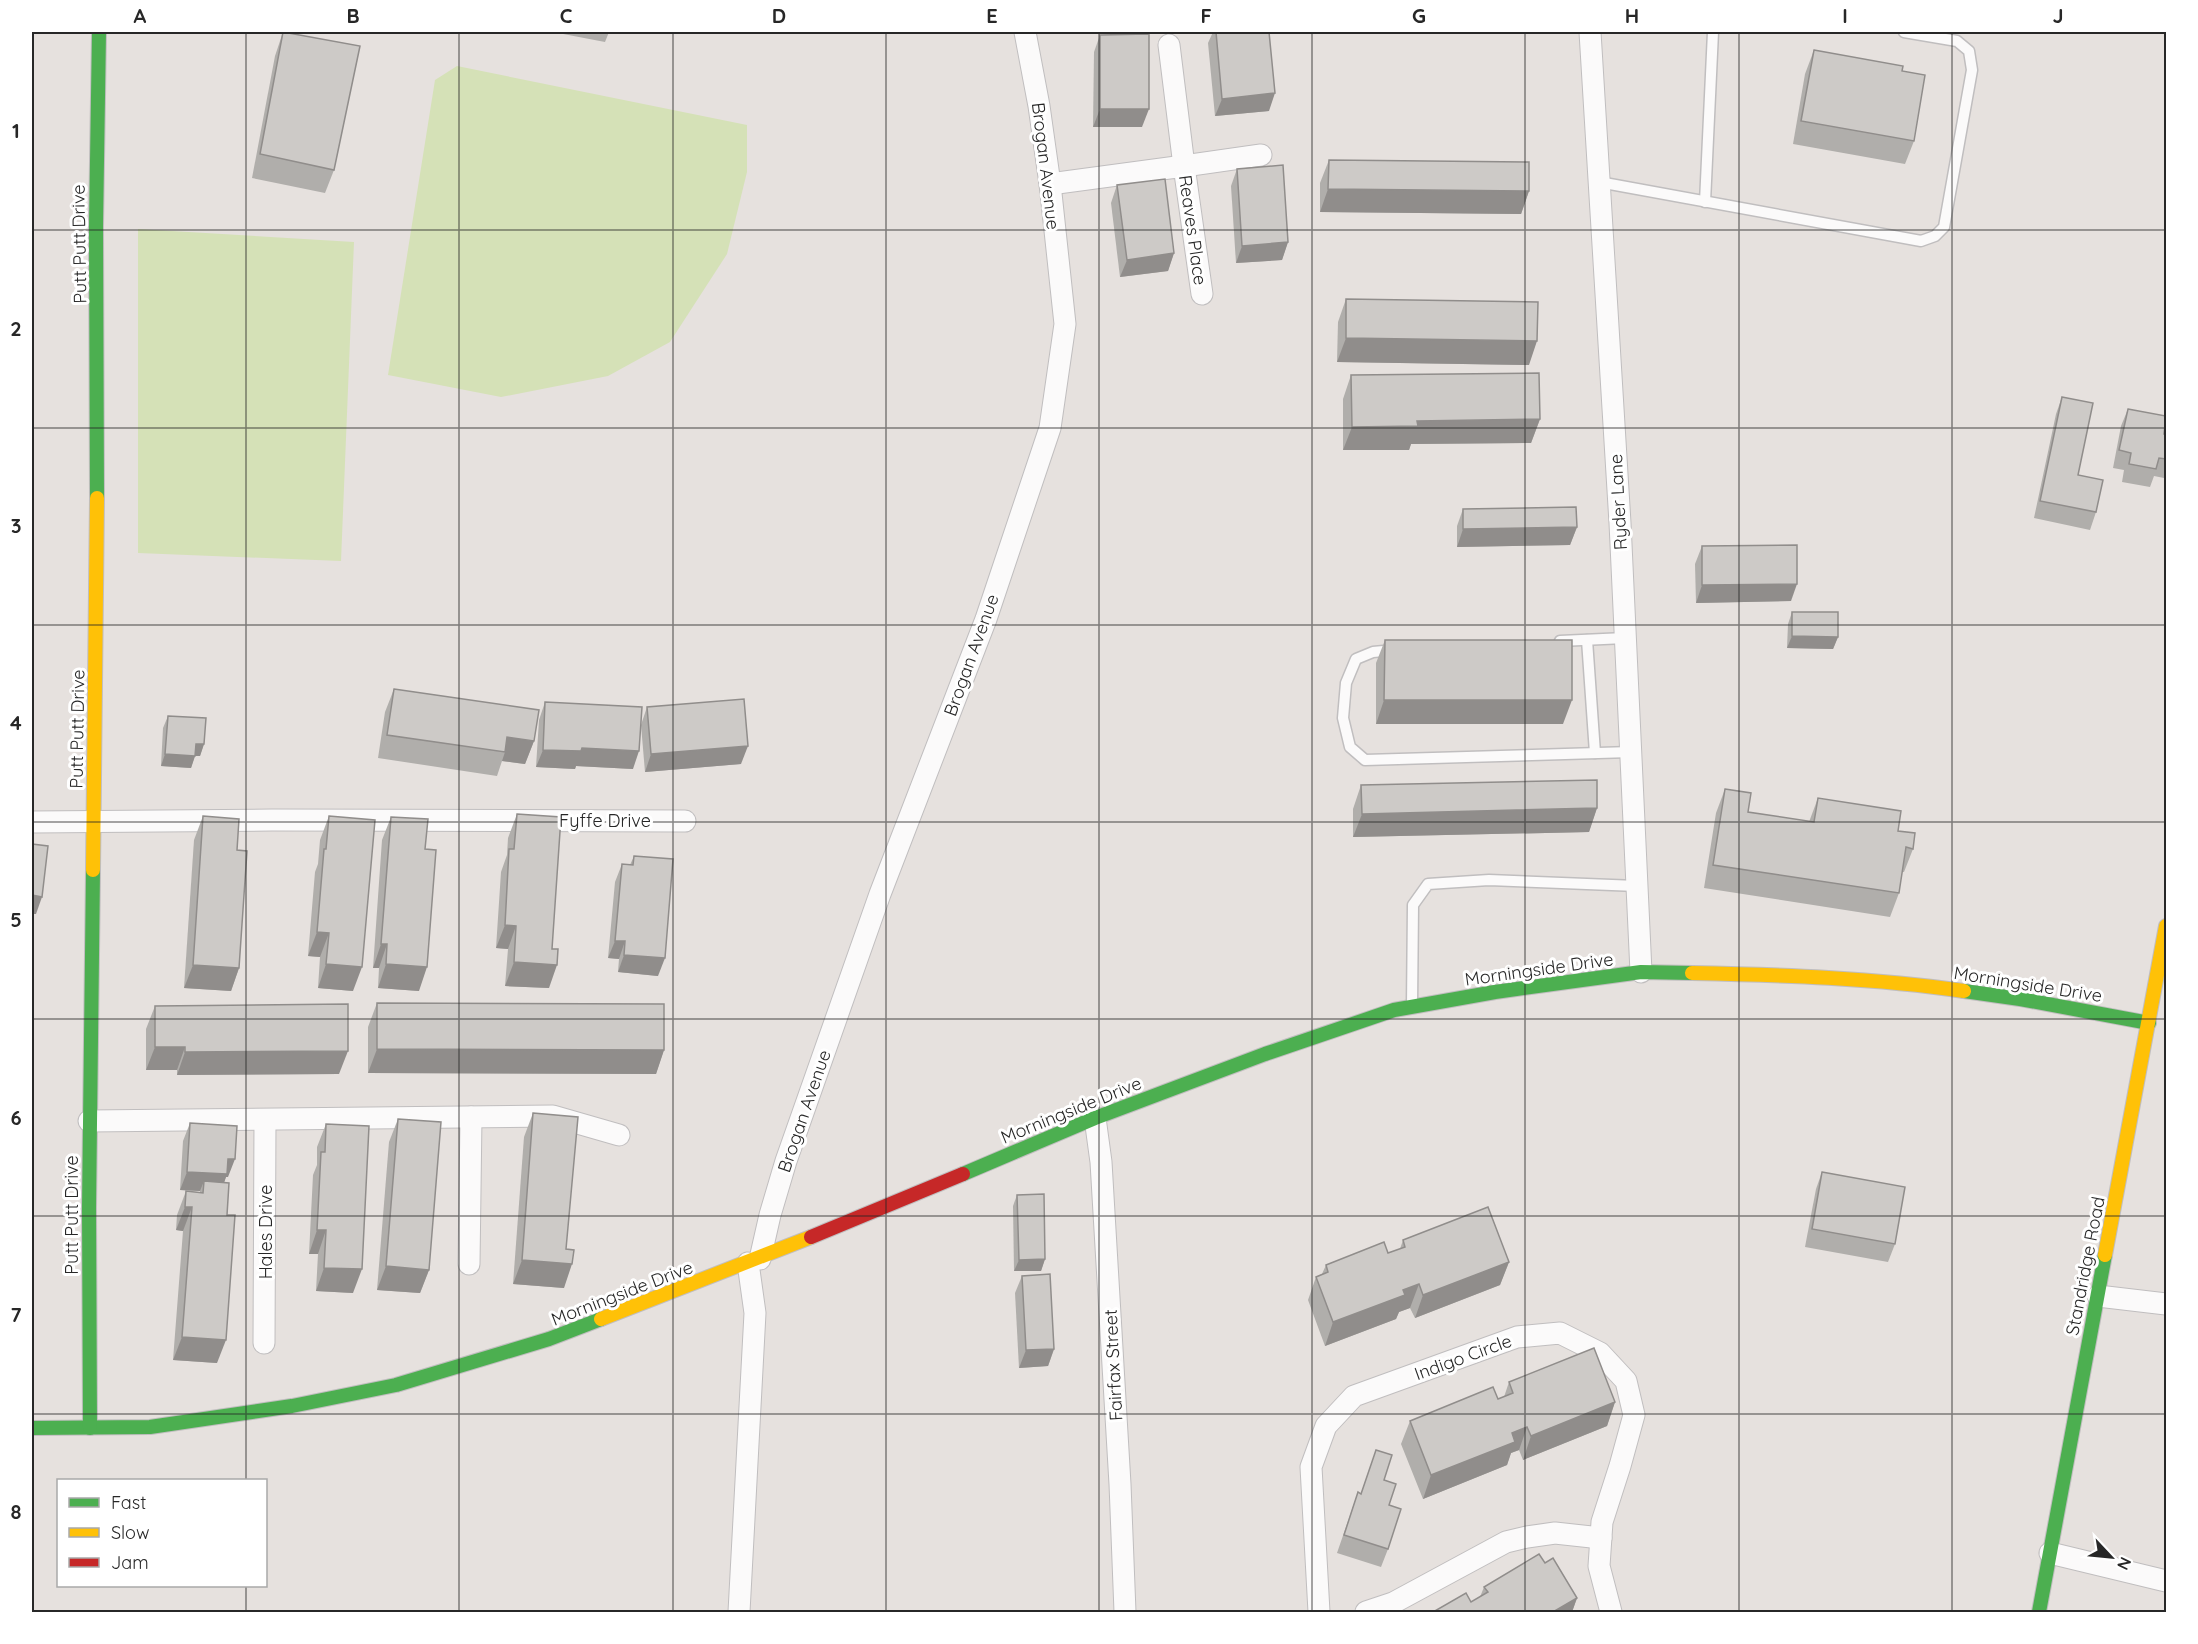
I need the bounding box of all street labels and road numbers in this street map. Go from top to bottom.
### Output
street label: Brogan Avenue [1027,101,1065,231]
street label: Reaves Place [1174,173,1212,287]
street label: Putt Putt Drive [66,184,92,304]
street label: Ryder Lane [1604,453,1632,551]
street label: Brogan Avenue [938,591,1004,719]
street label: Putt Putt Drive [64,669,90,789]
street label: Fyffe Drive [559,809,651,832]
street label: Morningside Drive [1463,947,1615,991]
street label: Morningside Drive [1952,961,2104,1007]
street label: Brogan Avenue [772,1047,836,1175]
street label: Morningside Drive [997,1071,1145,1149]
street label: Putt Putt Drive [60,1155,83,1275]
street label: Hales Drive [254,1185,277,1279]
street label: Standridge Road [2060,1195,2110,1337]
street label: Morningside Drive [548,1255,696,1331]
street label: Fairfax Street [1099,1309,1127,1421]
street label: Indigo Circle [1411,1329,1515,1385]

